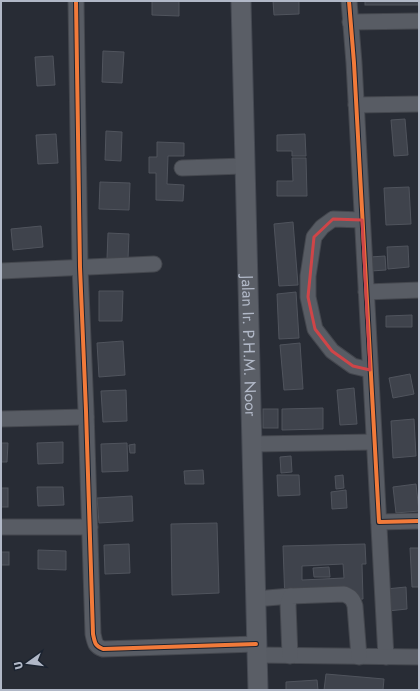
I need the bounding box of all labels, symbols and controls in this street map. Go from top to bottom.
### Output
street label: Jalan Ir. P.H.M. Noor [236,273,262,417]
north arrow [8,643,48,683]
text: U [10,660,27,671]

